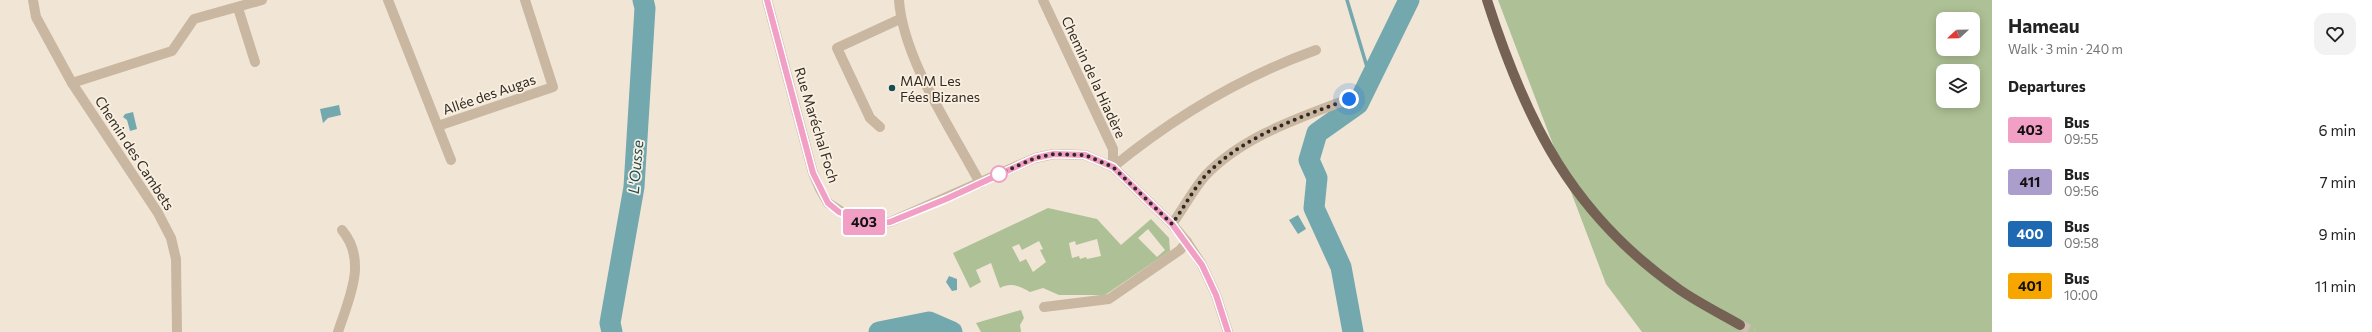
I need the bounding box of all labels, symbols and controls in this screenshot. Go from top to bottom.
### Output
north arrow [1936,12,1980,56]
map controls [1936,12,1980,108]
street label: Chemin de la Hiadère [1058,13,1130,141]
button: heart [2314,13,2356,55]
text: Hameau [2008,14,2080,37]
text: Walk · 3 min · 240 m [2008,41,2123,57]
button: layers [1936,64,1980,108]
street label: Rue Maréchal Foch [791,65,843,185]
street label: Allée des Augas [440,70,538,118]
place label: MAM Les Fées Bizanes [900,72,980,105]
text: Departures [2008,77,2086,95]
marker: MAM Les Fées Bizanes [887,83,897,93]
your location [1339,89,1359,109]
street label: Chemin des Cambets [92,93,178,213]
text: Bus [2064,113,2089,131]
text: 403 [2017,121,2043,138]
text: 6 min [2318,121,2356,139]
text: 09:55 [2064,131,2098,147]
water label: L'Ousse [624,139,646,195]
unlabelled marker [990,165,1008,183]
text: Bus [2064,165,2089,183]
text: 411 [2020,173,2040,190]
text: 7 min [2320,173,2356,191]
text: 09:56 [2064,183,2099,199]
line badge: 403 [841,209,887,235]
text: 403 [851,213,877,230]
text: Bus [2064,217,2089,235]
text: 400 [2016,225,2044,242]
text: 9 min [2318,225,2356,243]
text: 09:58 [2064,235,2099,251]
text: Bus [2064,269,2089,287]
text: 401 [2018,277,2042,294]
text: 11 min [2315,277,2356,295]
text: 10:00 [2064,287,2098,303]

